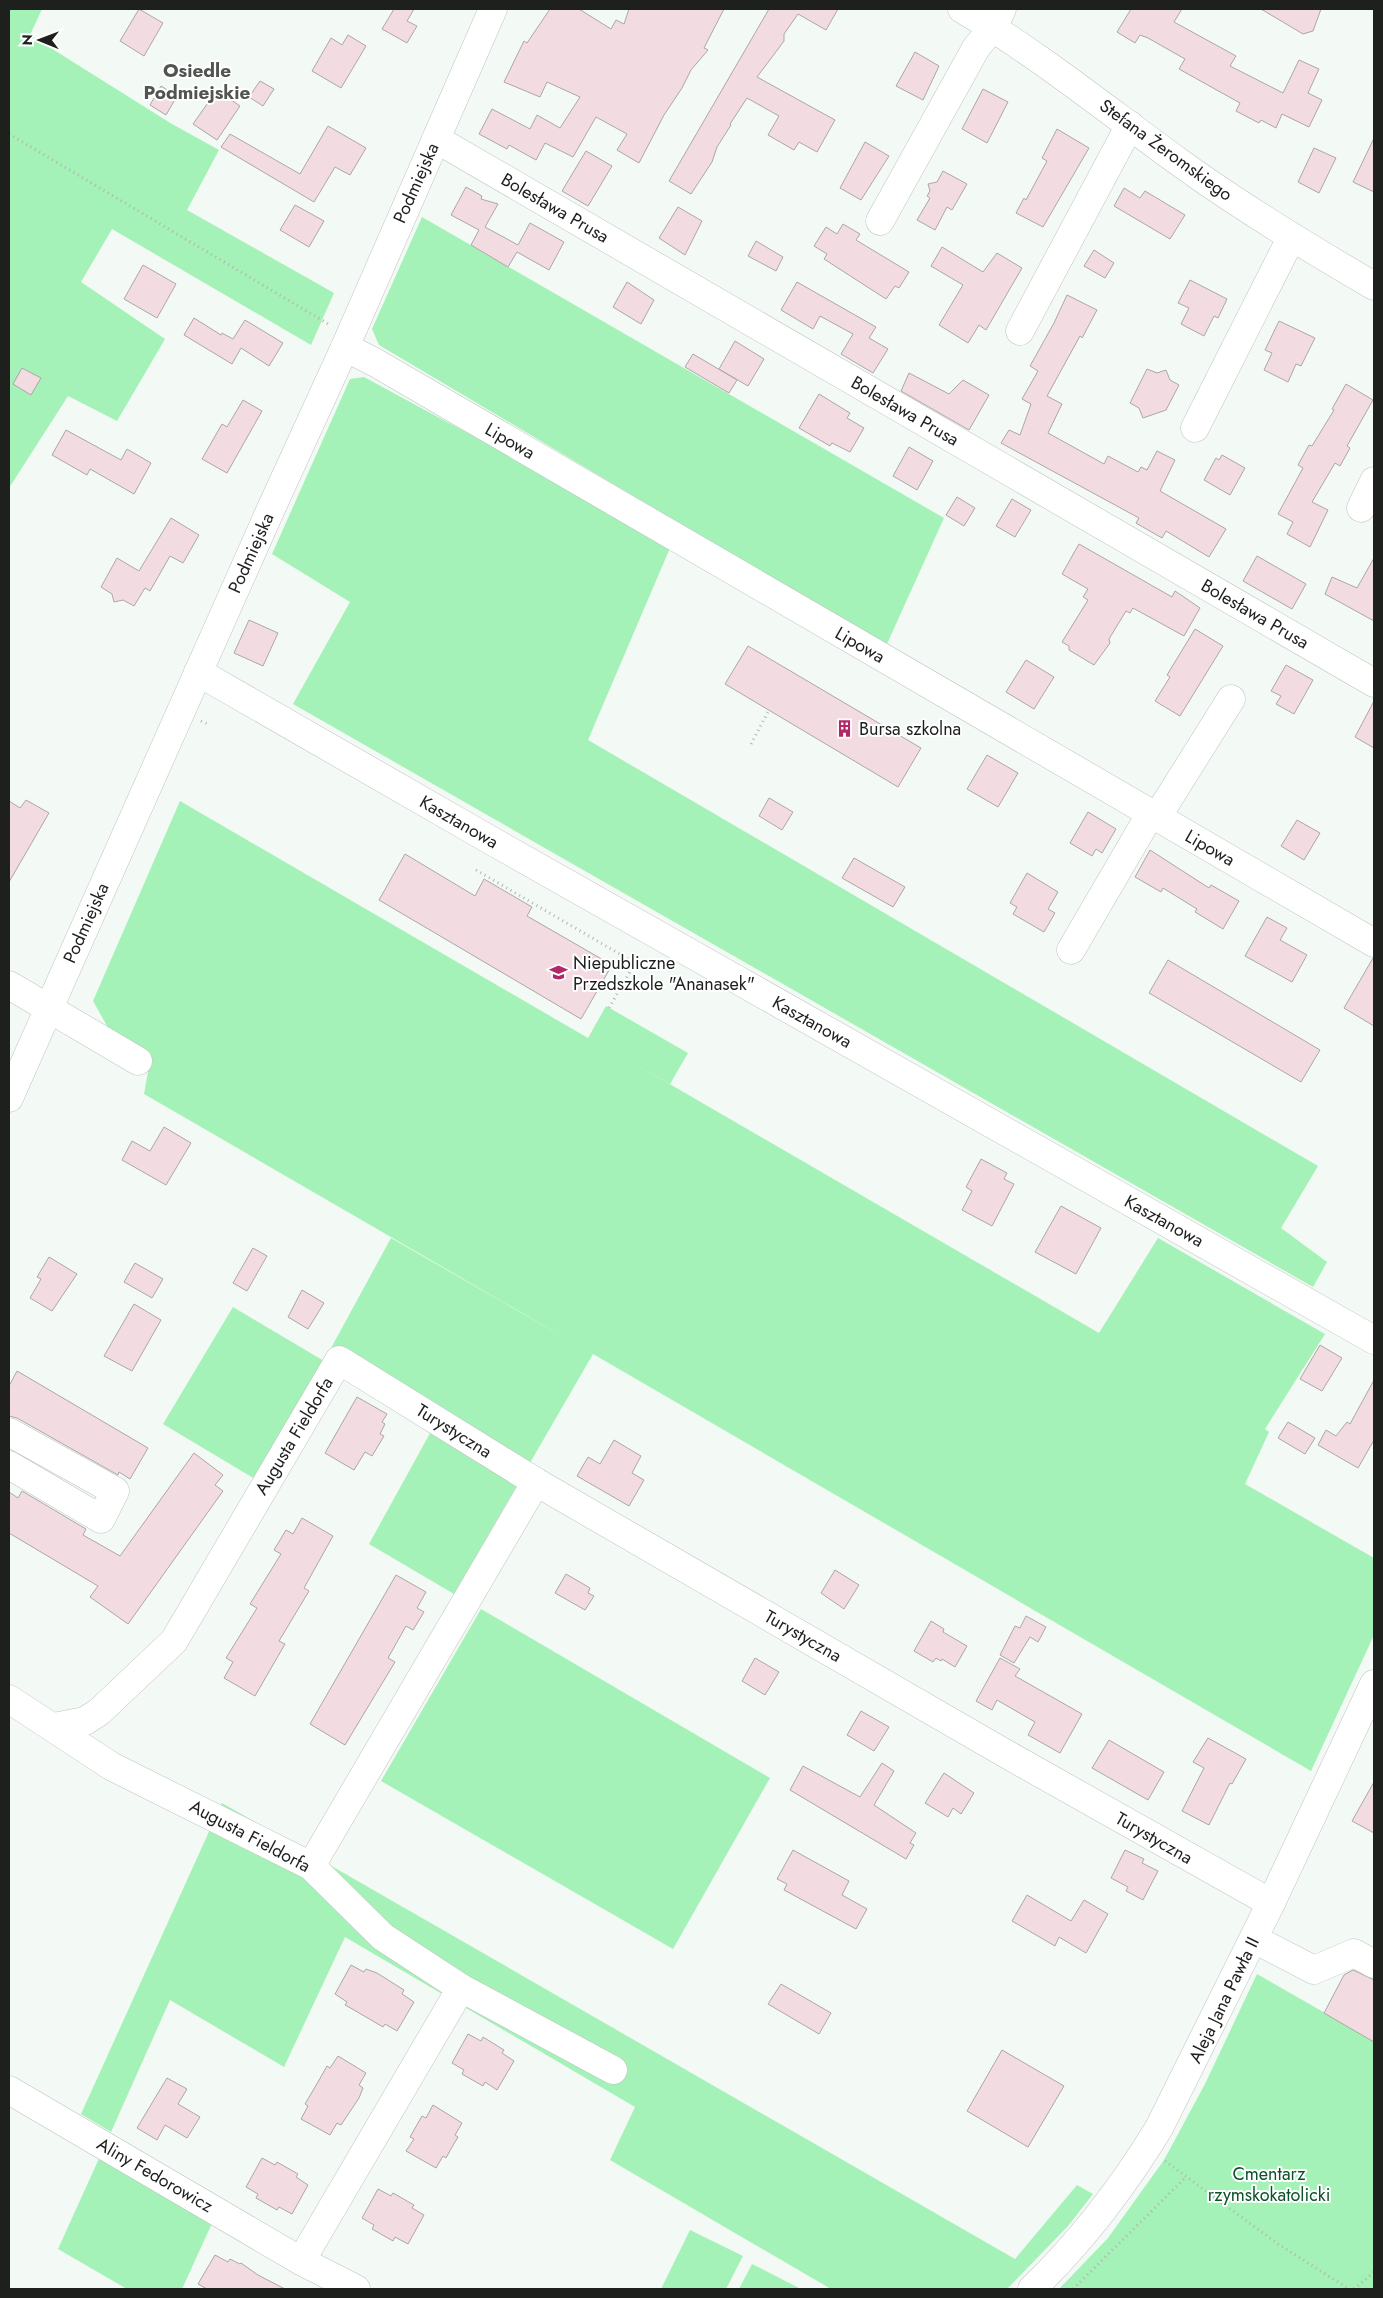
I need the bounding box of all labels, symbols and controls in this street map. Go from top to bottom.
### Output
north arrow [15,15,65,65]
text: N [17,34,37,46]
district label: Osiedle Podmiejskie [144,57,251,106]
street label: Stefana Żeromskiego [1094,93,1238,207]
street label: Podmiejska [387,139,445,227]
street label: Bolesława Prusa [496,167,614,249]
street label: Bolesława Prusa [846,370,964,452]
street label: Lipowa [480,416,540,466]
street label: Podmiejska [222,509,280,597]
street label: Bolesława Prusa [1196,573,1314,655]
street label: Lipowa [830,620,890,670]
place label: Bursa szkolna [859,716,961,742]
building icon: Bursa szkolna [835,719,855,739]
street label: Kasztanowa [415,789,503,855]
street label: Lipowa [1180,823,1240,873]
street label: Podmiejska [57,879,115,967]
place label: Niepubliczne Przedszkole "Ananasek" [573,950,755,997]
school or university icon: Niepubliczne Przedszkole "Ananasek" [549,963,569,983]
street label: Kasztanowa [768,989,856,1055]
street label: Kasztanowa [1120,1188,1208,1254]
street label: Augusta Fieldorfa [248,1372,340,1500]
street label: Turystyczna [411,1397,497,1465]
street label: Turystyczna [760,1603,846,1669]
street label: Augusta Fieldorfa [185,1793,315,1879]
street label: Turystyczna [1111,1805,1197,1871]
street label: Aleja Jana Pawła II [1182,1933,1266,2067]
street label: Aliny Fedorowicz [92,2131,219,2219]
park label: Cmentarz rzymskokatolicki [1208,2161,1330,2208]

